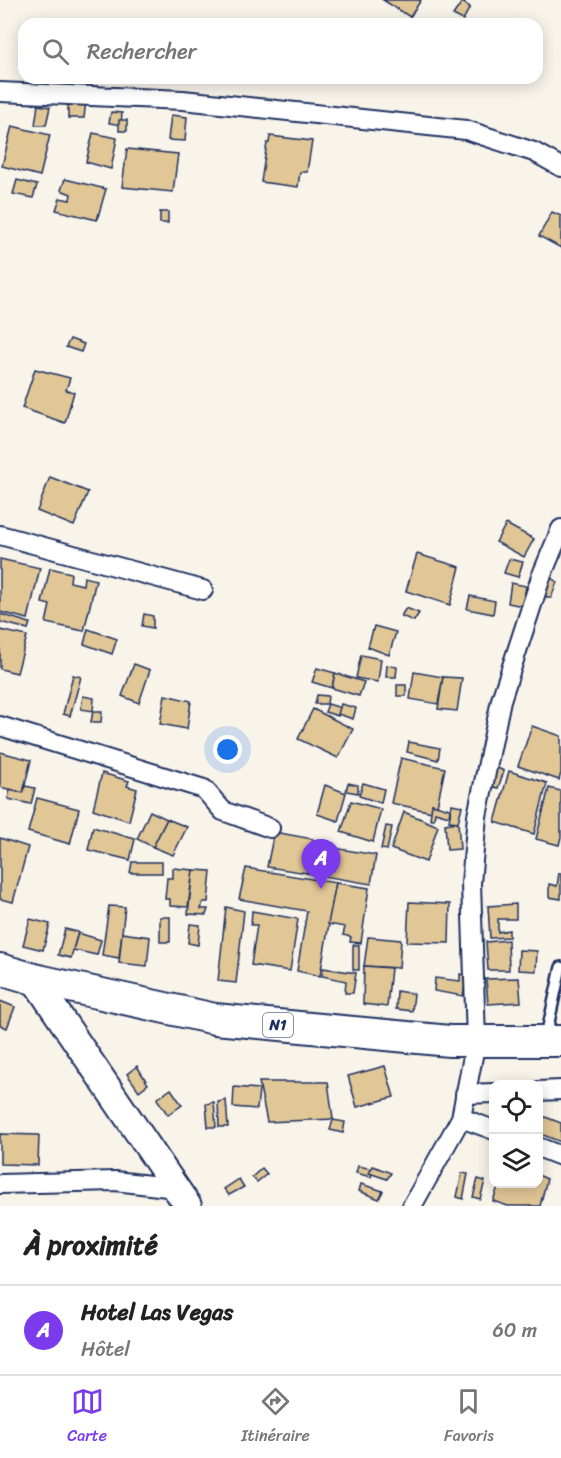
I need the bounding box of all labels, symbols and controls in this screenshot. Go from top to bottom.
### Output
search box [18,18,543,84]
text: Rechercher [87,32,197,71]
icon: search [39,35,72,68]
your location [213,735,242,764]
pin: A [302,840,340,889]
road number: N1 [263,1013,293,1037]
map controls [489,1080,543,1188]
button: locate [489,1080,543,1134]
button: layers [489,1134,543,1188]
text: À proximité [24,1222,158,1268]
text: Hotel Las Vegas [81,1293,233,1332]
text: A [37,1313,50,1348]
text: 60 m [492,1313,537,1348]
text: Hôtel [81,1332,130,1367]
tab: Carte [67,1385,107,1450]
tab: Itinéraire [241,1385,310,1450]
tab: Favoris [444,1385,494,1450]

